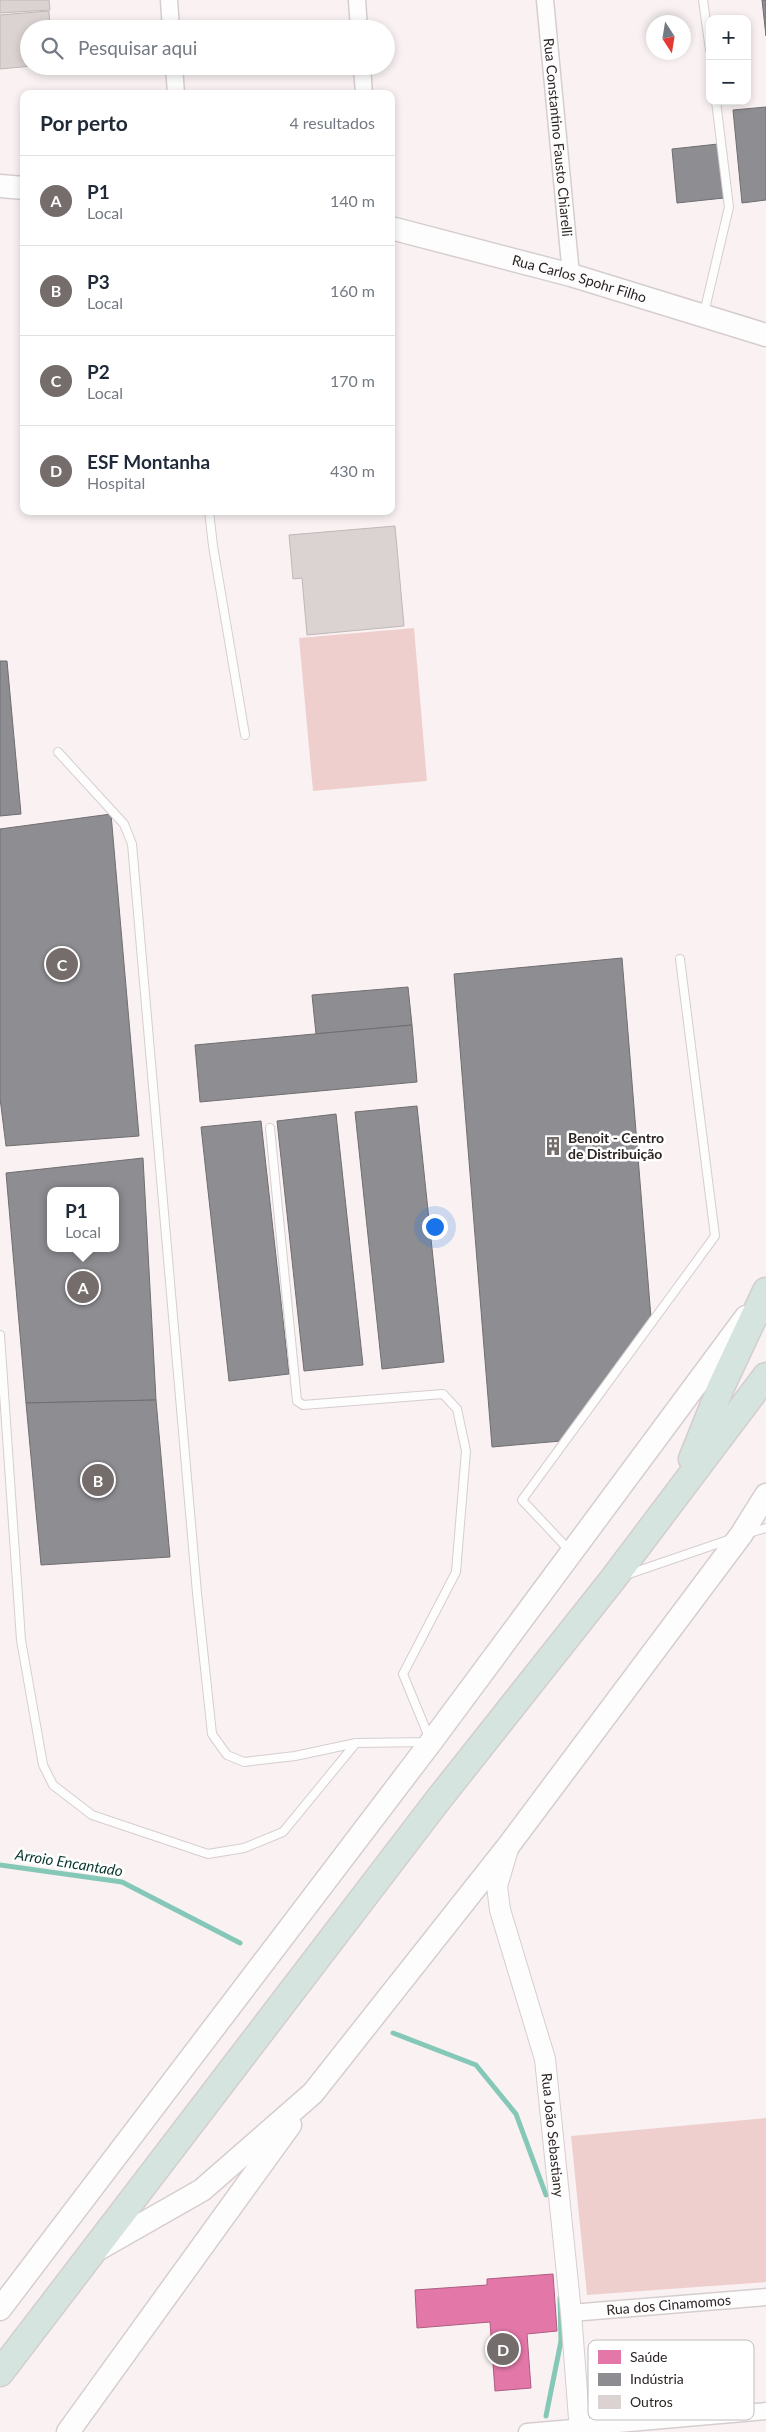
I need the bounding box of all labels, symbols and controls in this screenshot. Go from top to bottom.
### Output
north arrow [646,15,691,60]
map controls [706,15,751,105]
button: + [706,15,751,60]
search box [20,20,395,75]
icon: search [38,34,66,62]
text: Pesquisar aqui [78,36,197,59]
street label: Rua Constantino Fausto Chiarelli [541,37,576,238]
button: − [706,60,751,105]
text: Por perto [40,110,128,135]
text: 4 resultados [289,113,375,132]
text: P1 [87,180,110,203]
text: A [50,191,62,210]
text: 140 m [330,191,375,210]
text: Local [87,203,123,222]
street label: Rua Carlos Spohr Filho [510,251,649,306]
text: P3 [87,270,110,293]
text: B [51,281,61,300]
text: 160 m [330,281,375,300]
text: Local [87,293,123,312]
text: P2 [87,360,110,383]
text: C [51,371,61,390]
text: 170 m [330,371,375,390]
text: Local [87,383,123,402]
text: ESF Montanha [87,450,210,473]
text: D [50,461,62,480]
text: 430 m [330,461,375,480]
text: Hospital [87,473,145,492]
pin: C [46,945,78,983]
place label: Benoit - Centro de Distribuição [568,1129,664,1162]
building icon: Benoit - Centro de Distribuição [542,1135,564,1157]
popup [47,1187,119,1252]
text: P1 [65,1199,88,1222]
your location [422,1214,448,1240]
text: Local [65,1222,101,1241]
pin: A [67,1268,99,1306]
pin: B [82,1461,114,1499]
water label: Arroio Encantado [13,1844,124,1879]
street label: Rua João Sebastiany [538,2072,568,2199]
street label: Rua dos Cinamomos [606,2291,732,2318]
pin: D [487,2330,519,2368]
legend [588,2340,754,2420]
text: Saúde [630,2348,668,2365]
text: Indústria [630,2370,684,2387]
text: Outros [630,2393,673,2410]

